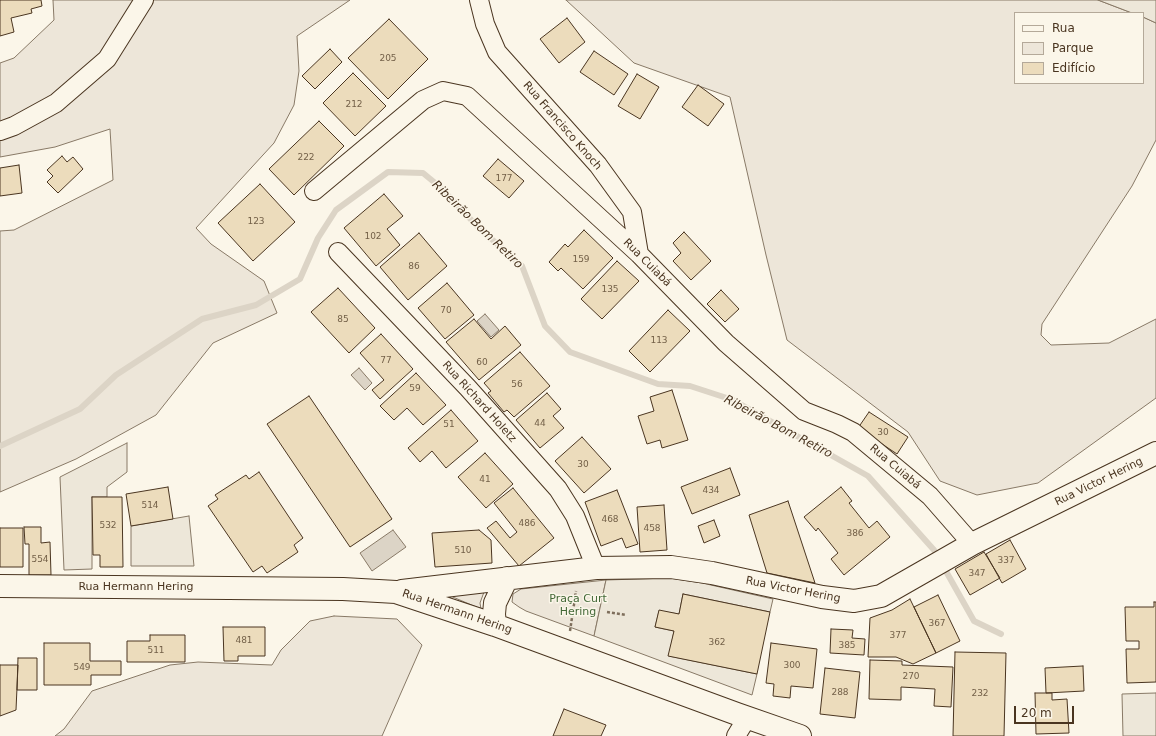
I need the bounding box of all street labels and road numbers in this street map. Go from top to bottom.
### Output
street label: Rua Francisco Knoch [520,79,604,173]
street label: Rua Cuiabá [620,236,674,290]
street label: Rua Richard Holetz [439,359,519,445]
street label: Rua Cuiabá [867,442,923,492]
street label: Rua Victor Hering [1053,455,1145,509]
street label: Rua Victor Hering [744,574,842,606]
street label: Rua Hermann Hering [78,580,194,594]
street label: Rua Hermann Hering [400,587,514,637]

